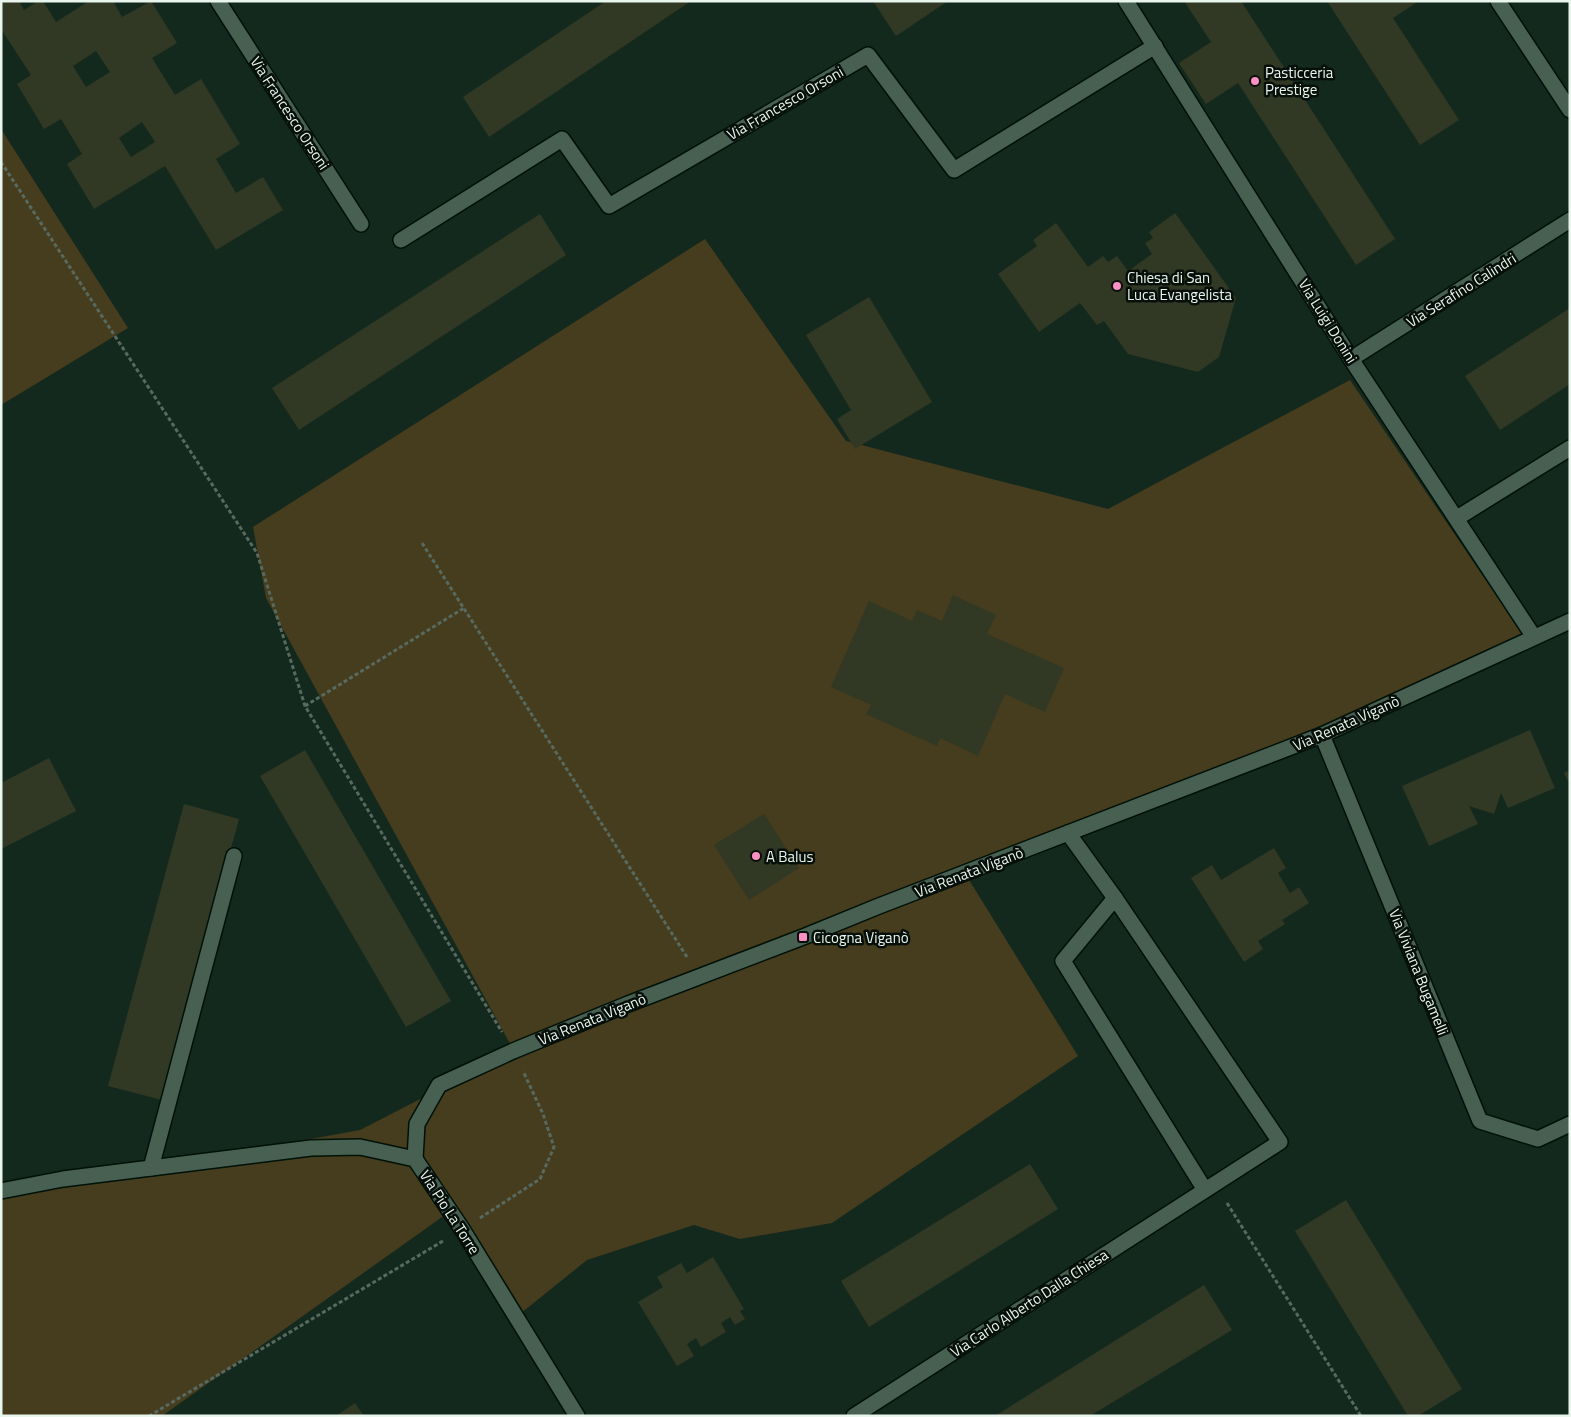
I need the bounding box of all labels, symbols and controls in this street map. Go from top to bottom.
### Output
street label: Via Francesco Orsoni [245,52,335,174]
street label: Via Francesco Orsoni [722,60,848,146]
place label: Pasticceria Prestige [1265,61,1334,101]
marker: Pasticceria Prestige [1249,75,1261,87]
street label: Via Serafino Calindri [1402,247,1520,333]
place label: Chiesa di San Luca Evangelista [1127,266,1233,306]
street label: Via Luigi Donini [1293,274,1363,368]
marker: Chiesa di San Luca Evangelista [1111,280,1123,292]
street label: Via Renata Viganò [1289,689,1403,757]
street label: Via Renata Viganò [911,841,1027,903]
place label: A Balus [766,845,813,868]
marker: A Balus [750,850,762,862]
street label: Via Viviana Bugamelli [1383,905,1455,1039]
place label: Cicogna Viganò [813,926,909,949]
marker: Cicogna Viganò [797,931,809,943]
street label: Via Renata Viganò [535,987,649,1051]
street label: Via Pio La Torre [414,1165,486,1259]
street label: Via Carlo Alberto Dalla Chiesa [945,1243,1113,1363]

